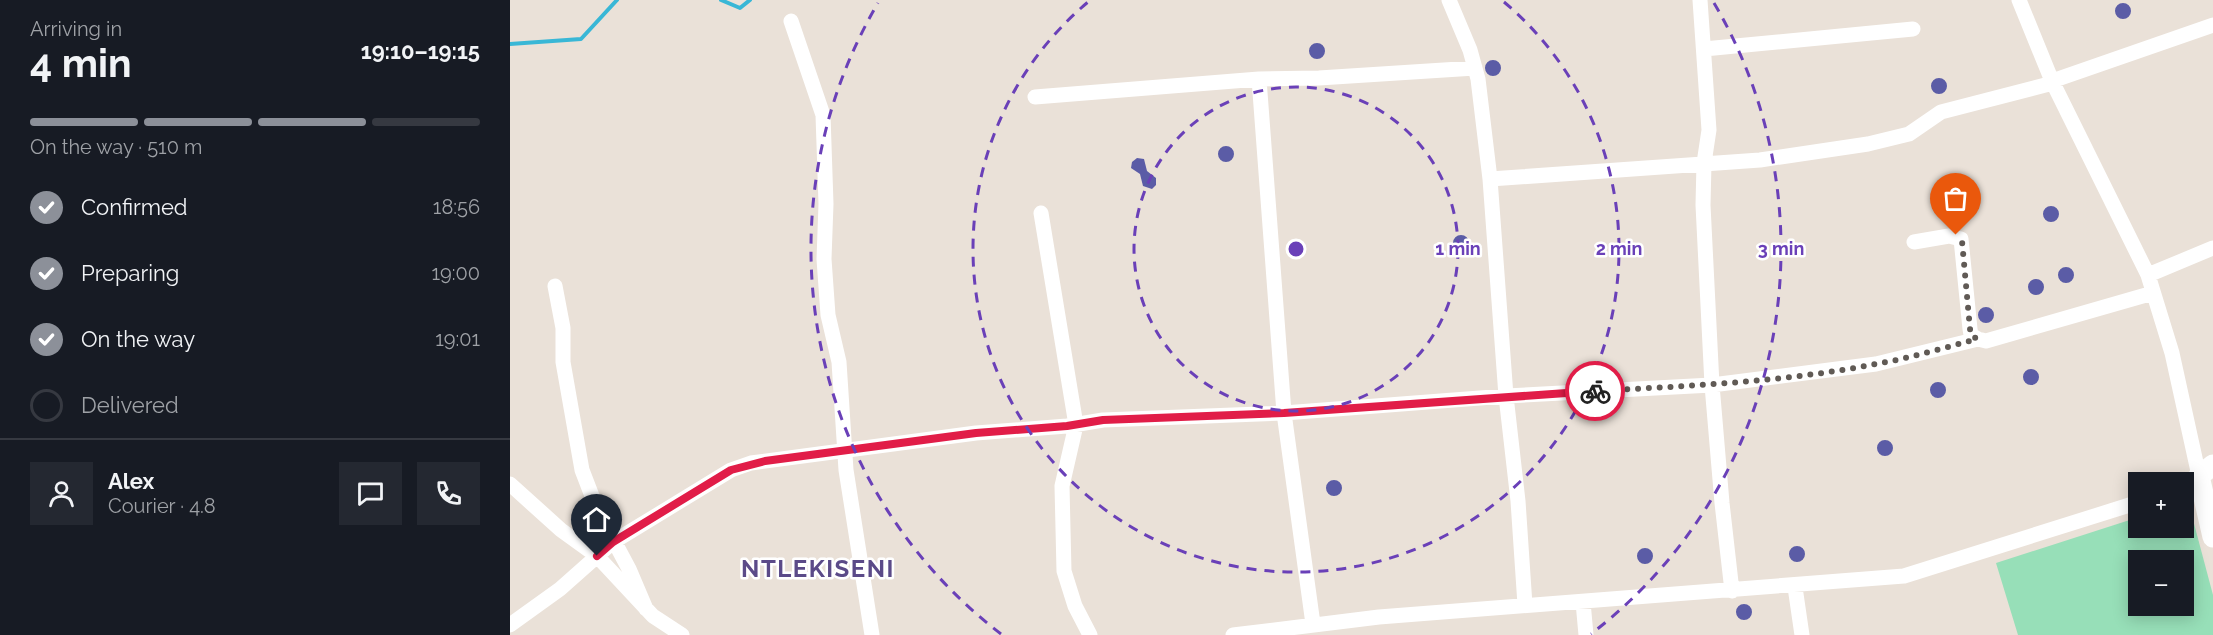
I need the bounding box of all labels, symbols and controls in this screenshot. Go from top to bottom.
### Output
text: Arriving in [30,17,122,41]
text: 19:10–19:15 [361,38,480,64]
text: 4 min [30,40,131,86]
text: On the way · 510 m [30,135,202,159]
pin [1930,173,1981,235]
icon: bag [1939,182,1972,215]
icon: check [30,191,63,224]
text: Confirmed [81,194,188,220]
text: 18:56 [433,195,480,219]
text: 1 min [1435,238,1481,259]
text: 2 min [1596,238,1642,259]
text: 3 min [1758,238,1804,259]
centre of rings [1286,239,1306,259]
icon: check [30,257,63,290]
text: Preparing [81,260,179,286]
text: 19:00 [431,261,480,285]
icon: check [30,323,63,356]
text: On the way [81,326,195,352]
text: 19:01 [435,327,480,351]
courier [1565,361,1625,421]
icon: bike [1579,375,1612,408]
text: Delivered [81,392,179,418]
button: person [30,462,93,525]
button: chat [339,462,402,525]
button: phone [417,462,480,525]
text: Alex [108,468,154,494]
map controls [2128,472,2194,616]
button: + [2128,472,2194,538]
text: Courier · 4.8 [108,494,216,518]
pin [571,494,622,556]
icon: home [580,503,613,536]
button: − [2128,550,2194,616]
district label: NTLEKISENI [741,554,895,583]

